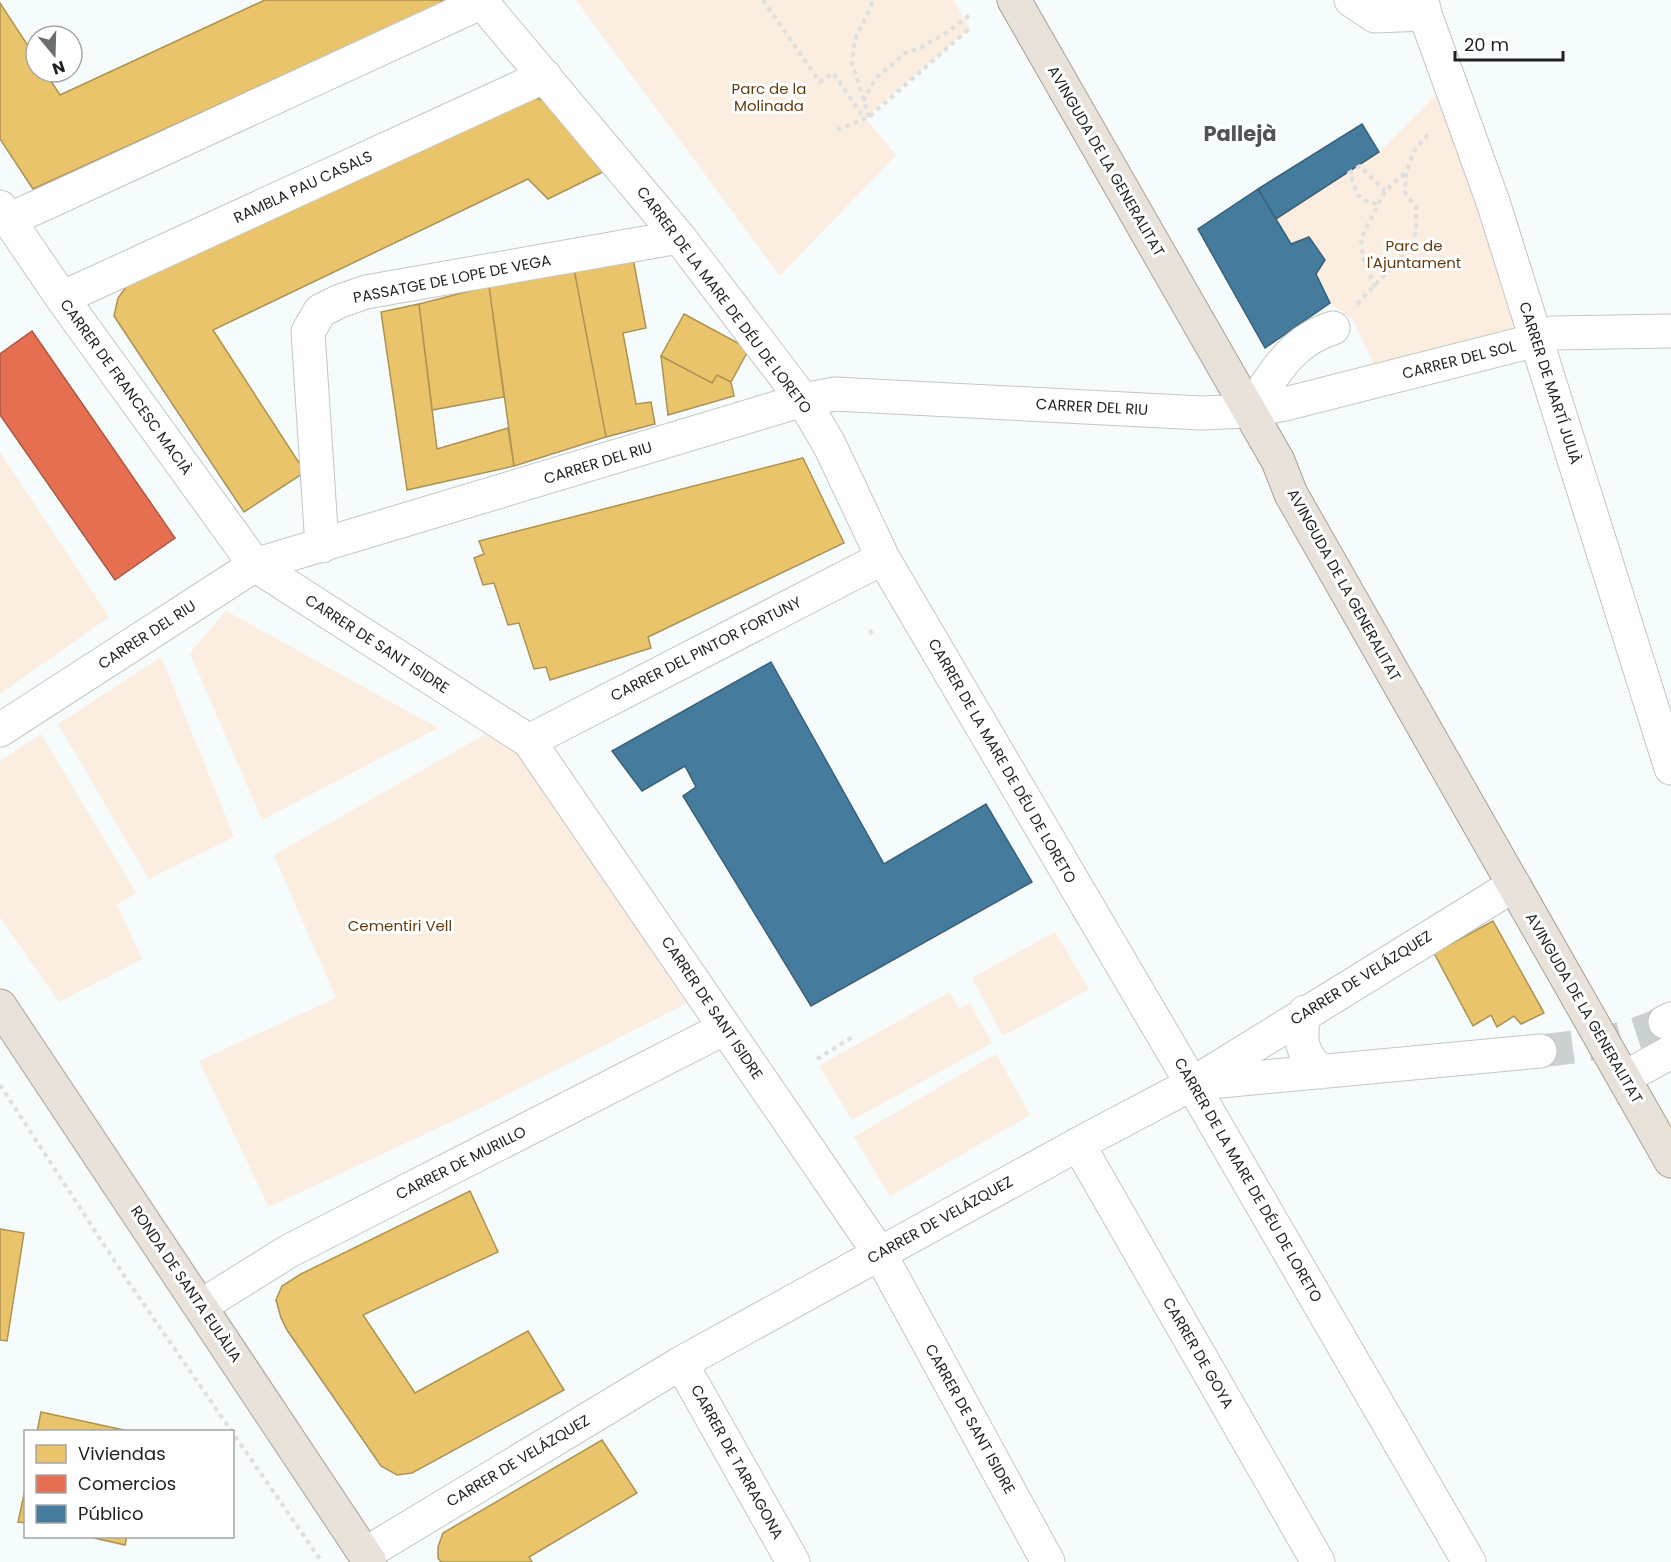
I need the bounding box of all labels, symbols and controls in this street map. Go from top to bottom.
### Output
north arrow [24,24,84,84]
scale bar [1455,24,1563,62]
text: 20 m [1464,32,1509,57]
text: N [49,55,68,81]
street label: AVINGUDA DE LA GENERALITAT [1043,61,1170,260]
park label: Parc de la Molinada [732,78,806,116]
district label: Pallejà [1203,119,1277,148]
street label: RAMBLA PAU CASALS [230,145,376,228]
street label: CARRER DE LA MARE DE DÉU DE LORETO [632,182,817,418]
park label: Parc de l'Ajuntament [1367,235,1461,273]
street label: PASSATGE DE LOPE DE VEGA [351,249,553,308]
street label: CARRER DE FRANCESC MACIÀ [55,295,197,479]
street label: CARRER DE MARTÍ JULIÀ [1514,299,1587,467]
street label: CARRER DEL SOL [1400,335,1518,384]
street label: CARRER DEL RIU [1035,393,1149,420]
street label: CARRER DEL RIU [541,436,655,489]
street label: AVINGUDA DE LA GENERALITAT [1283,485,1406,685]
street label: CARRER DE SANT ISIDRE [301,589,454,698]
street label: CARRER DEL PINTOR FORTUNY [607,591,805,706]
street label: CARRER DEL RIU [94,595,200,674]
street label: CARRER DE LA MARE DE DÉU DE LORETO [923,634,1082,887]
street label: AVINGUDA DE LA GENERALITAT [1521,908,1648,1107]
park label: Cementiri Vell [348,915,452,936]
street label: CARRER DE VELÁZQUEZ [1286,925,1436,1030]
street label: CARRER DE SANT ISIDRE [657,932,768,1083]
street label: CARRER DE LA MARE DE DÉU DE LORETO [1169,1053,1328,1306]
street label: CARRER DE MURILLO [392,1120,530,1205]
street label: CARRER DE VELÁZQUEZ [863,1171,1016,1268]
street label: RONDA DE SANTA EULÀLIA [126,1201,247,1366]
street label: CARRER DE GOYA [1158,1293,1239,1412]
street label: CARRER DE SANT ISIDRE [920,1340,1020,1497]
street label: CARRER DE TARRAGONA [686,1381,789,1543]
street label: CARRER DE VELÁZQUEZ [442,1410,593,1512]
legend [24,1430,234,1538]
text: Viviendas [78,1441,166,1466]
text: Comercios [78,1471,176,1496]
text: Público [78,1501,143,1526]

